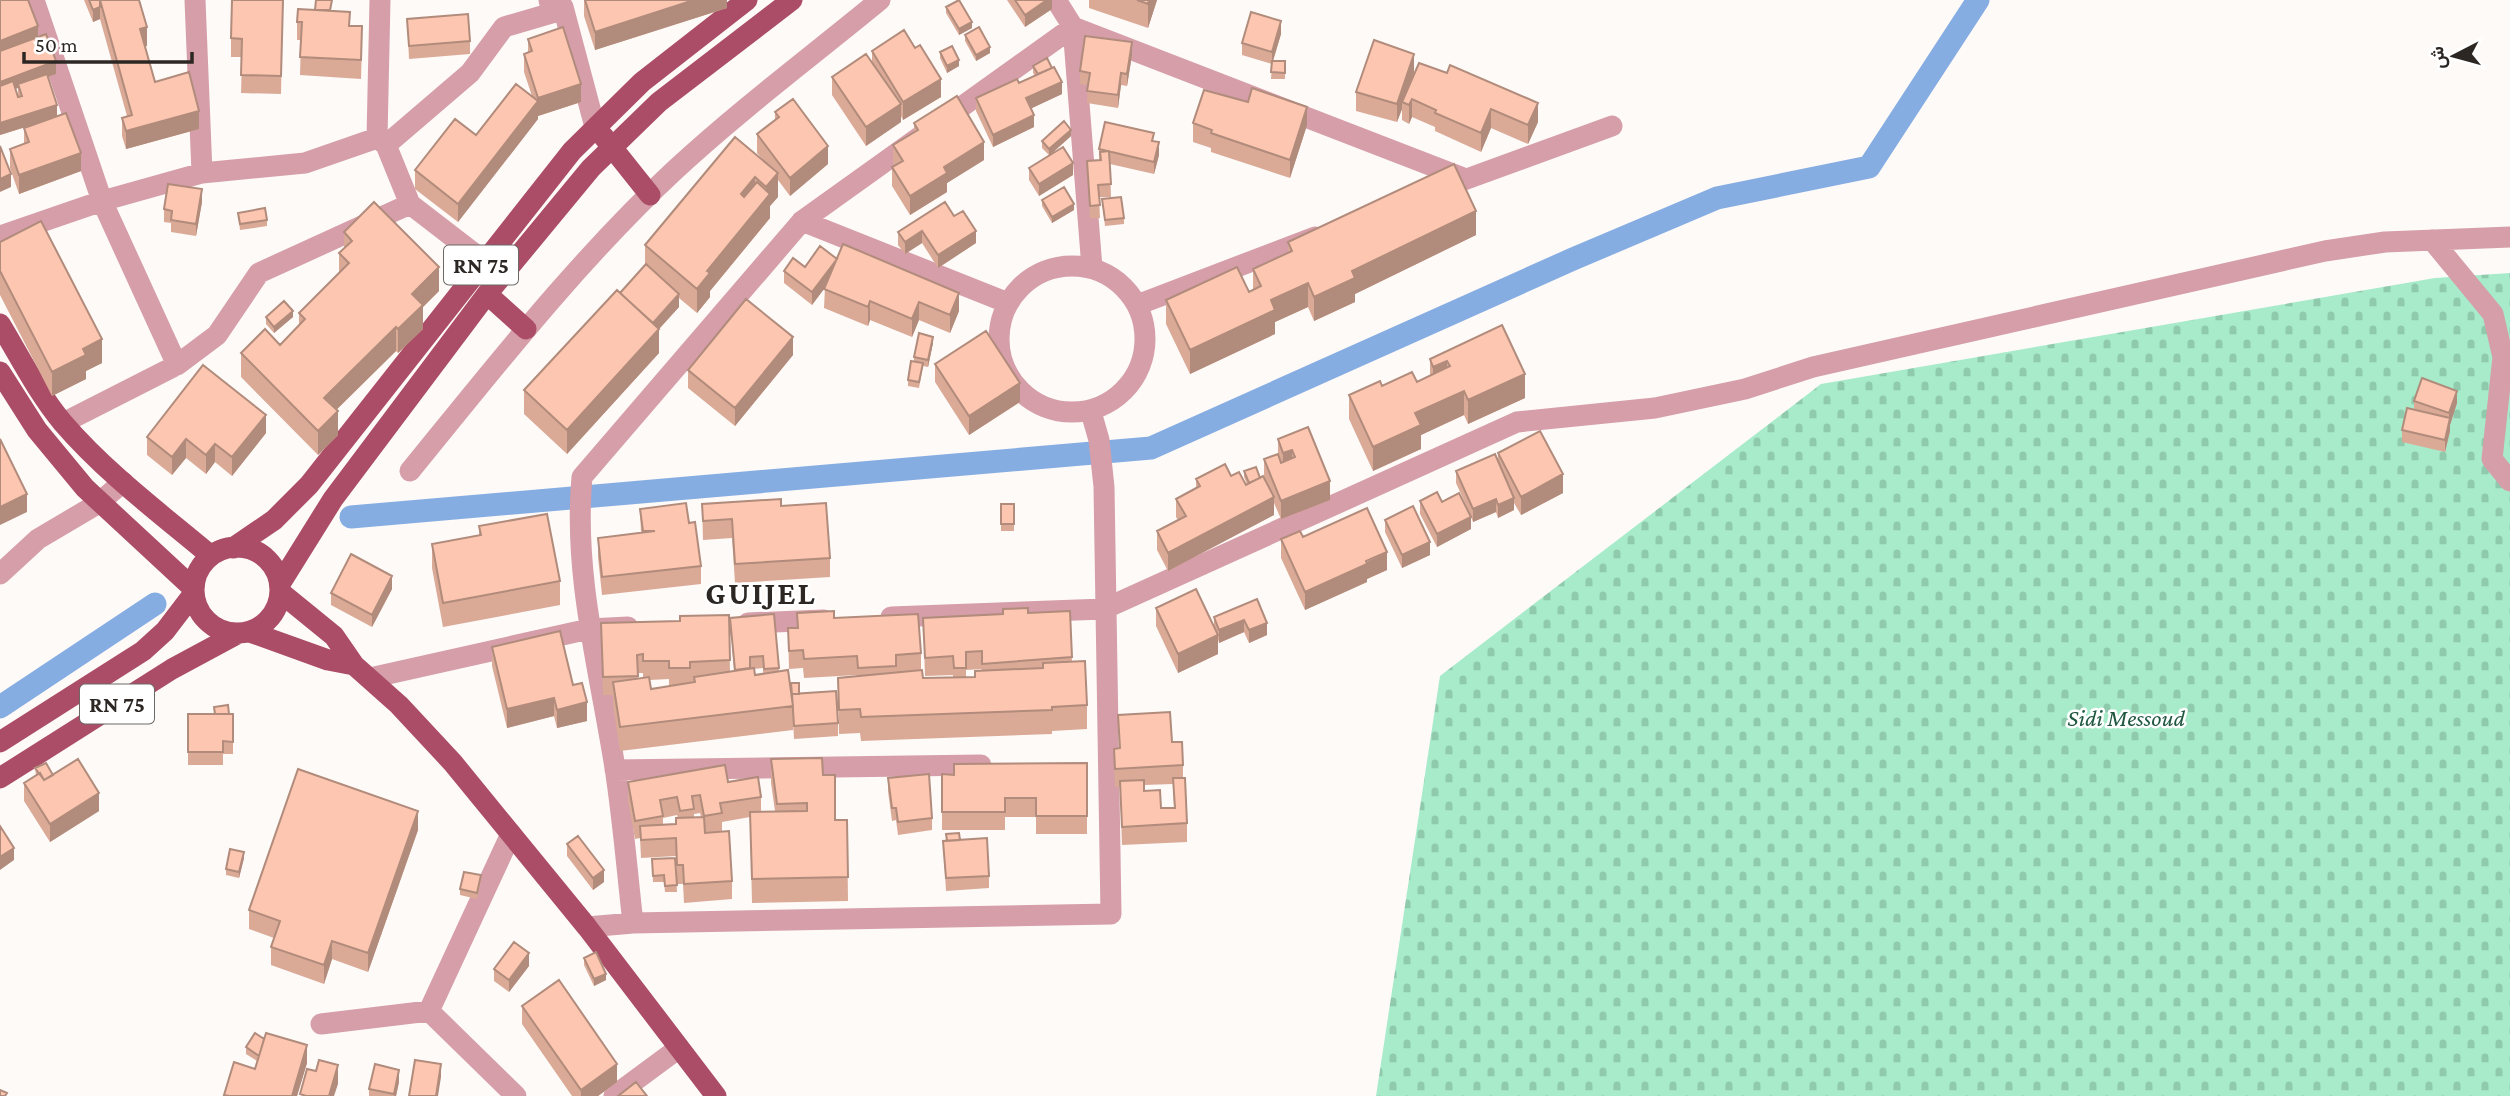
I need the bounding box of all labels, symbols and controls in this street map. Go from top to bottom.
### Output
scale bar [24,21,192,65]
north arrow [2419,21,2489,91]
text: 50 m [35,33,78,57]
text: ش [2426,45,2450,70]
road number: RN 75 [444,246,518,284]
district label: GUIJEL [705,575,817,611]
road number: RN 75 [80,684,154,724]
park label: Sidi Messoud [2067,704,2185,731]

